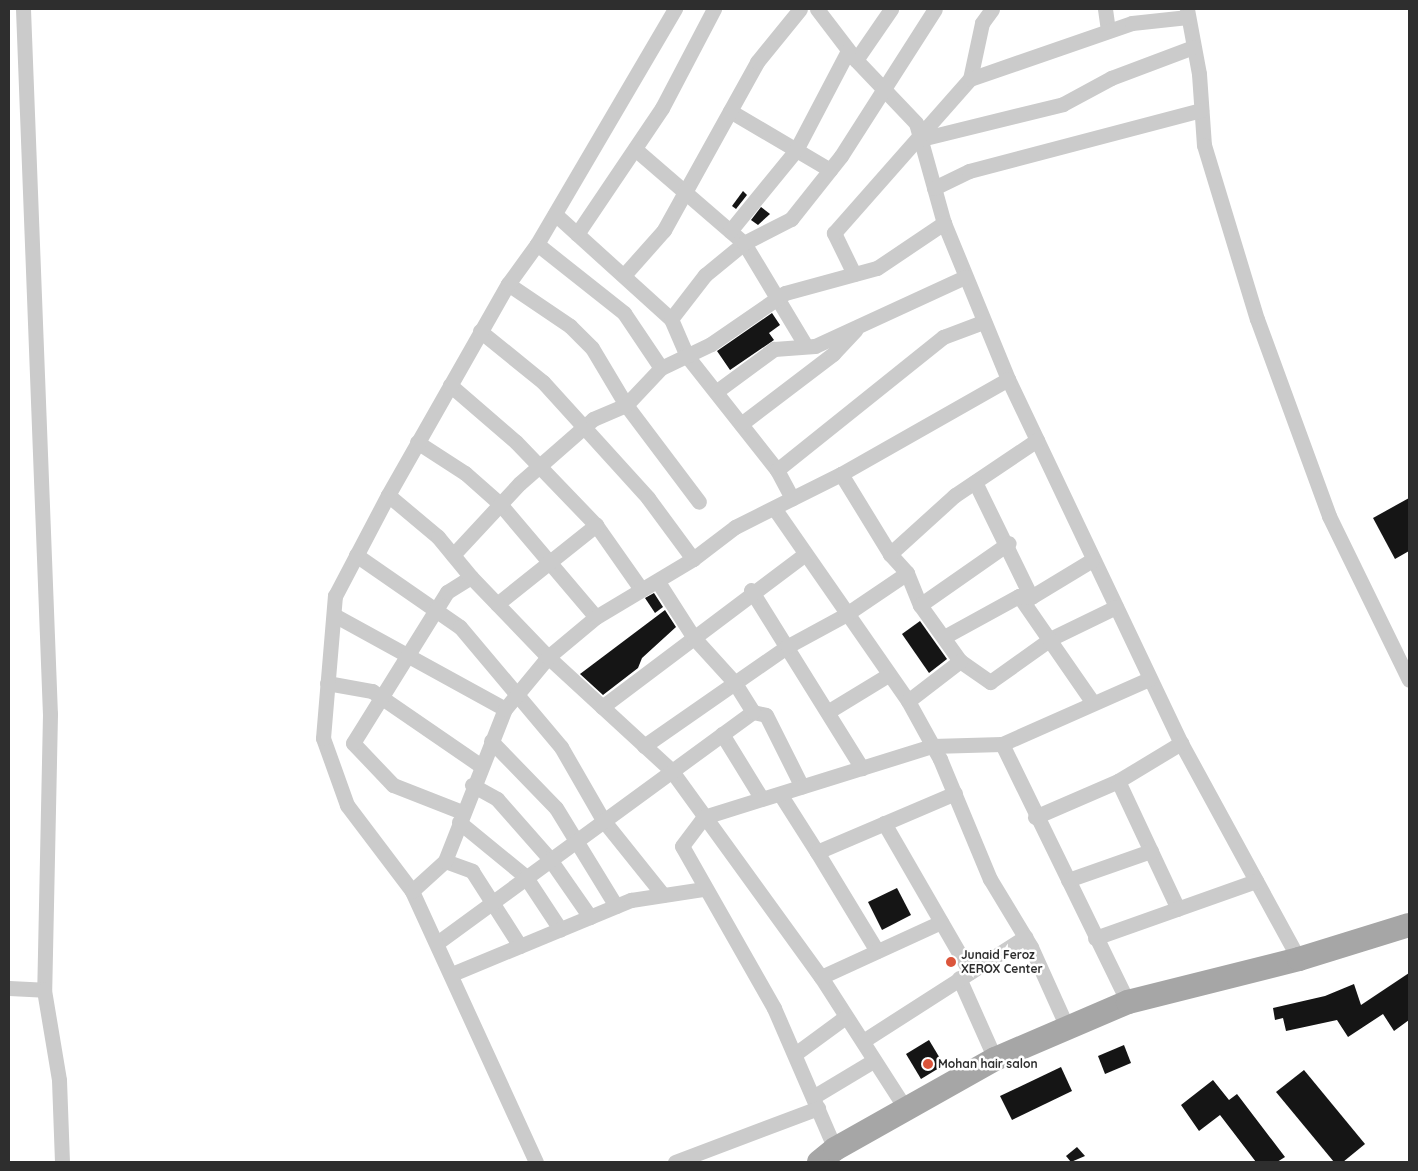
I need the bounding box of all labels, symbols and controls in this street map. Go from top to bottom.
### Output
place label: Junaid Feroz XEROX Center [961,948,1043,976]
marker: Junaid Feroz XEROX Center [945,956,957,968]
place label: Mohan hair salon [938,1057,1038,1071]
marker: Mohan hair salon [922,1058,934,1070]

